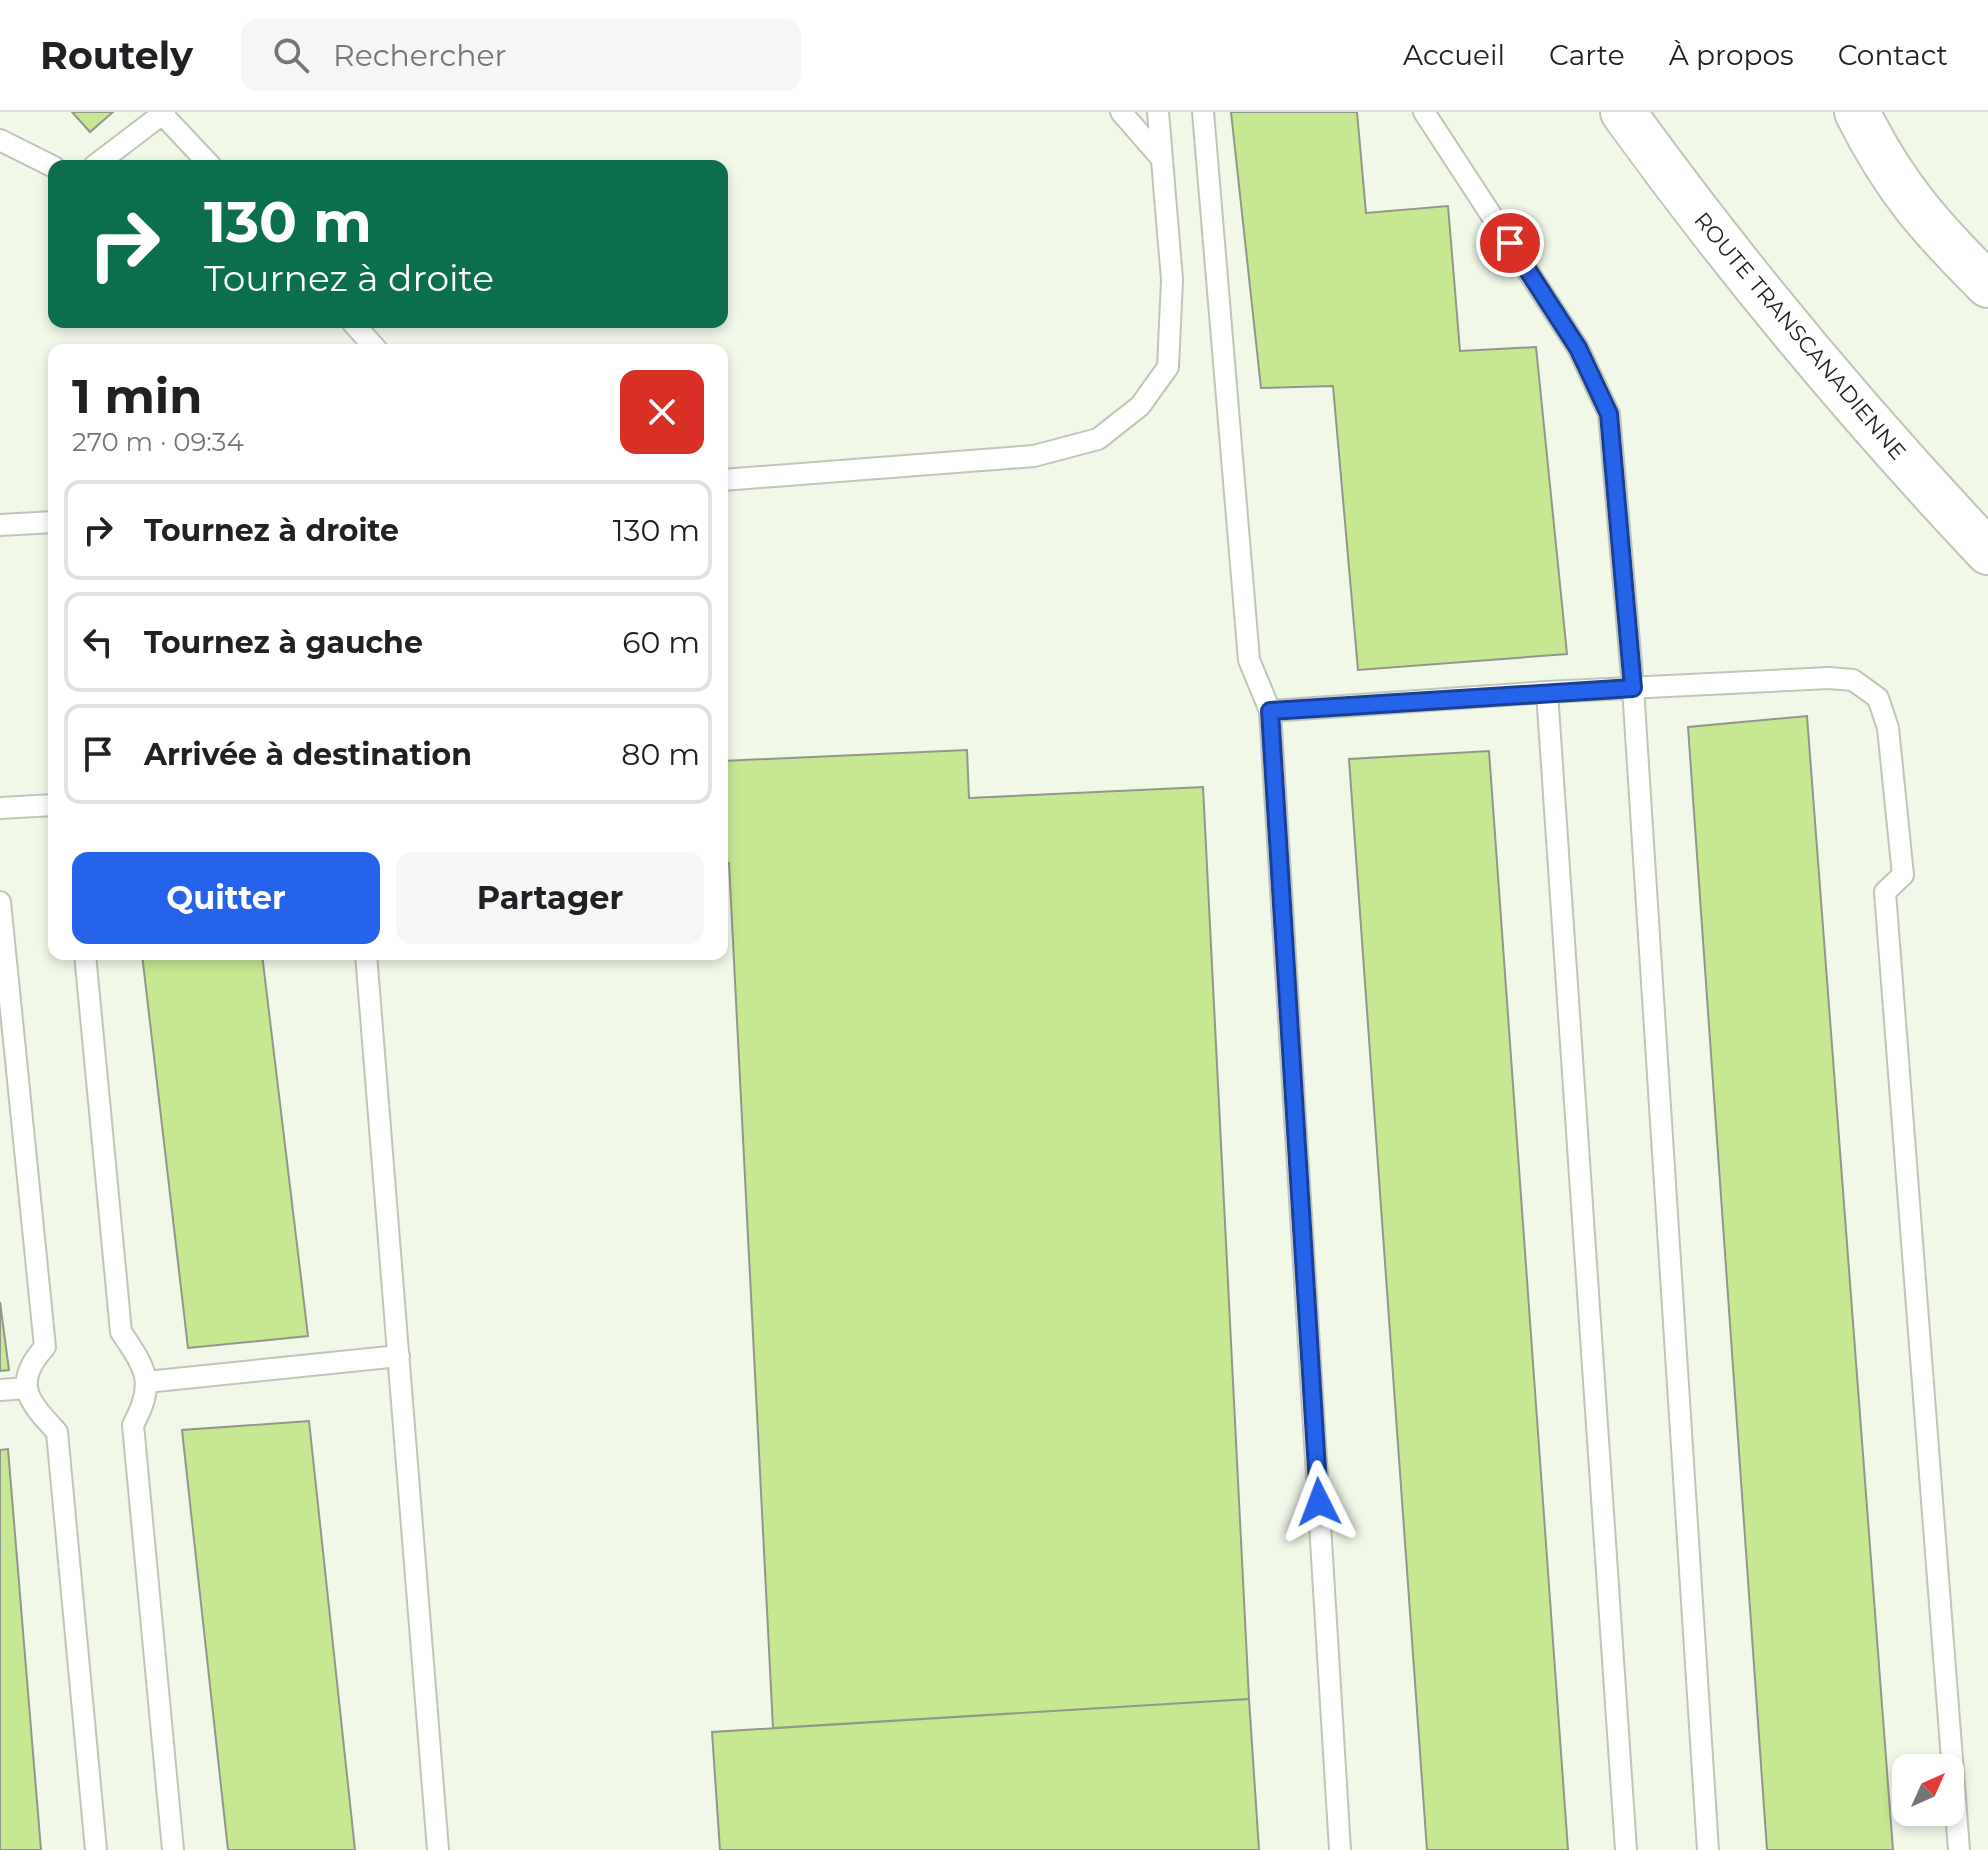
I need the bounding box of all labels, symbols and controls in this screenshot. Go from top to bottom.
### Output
search box [241,19,801,91]
text: Routely [40,32,193,79]
icon: search [269,33,313,77]
text: Rechercher [333,37,507,74]
text: Accueil [1403,38,1505,72]
text: Carte [1549,38,1625,72]
text: À propos [1669,38,1794,72]
text: Contact [1838,38,1948,72]
text: 130 m [204,188,372,256]
icon: right [72,192,176,296]
street label: ROUTE TRANSCANADIENNE [1688,207,1912,465]
pin [1476,209,1544,277]
icon: arrive [1488,221,1532,265]
text: Tournez à droite [204,256,494,300]
text: 1 min [72,367,202,425]
button: close [620,370,704,454]
text: 270 m · 09:34 [72,426,244,458]
icon: right [76,508,120,552]
text: Tournez à droite [144,512,399,549]
text: 130 m [613,512,700,549]
icon: left [76,620,120,664]
text: Tournez à gauche [144,624,423,661]
text: 60 m [622,624,700,661]
icon: arrive [76,732,120,776]
text: Arrivée à destination [144,736,472,773]
text: 80 m [621,736,700,773]
button: Quitter [72,852,380,944]
button: Partager [396,852,704,944]
position arrow [1277,1460,1361,1544]
north arrow [1892,1754,1964,1826]
map controls [1892,1754,1964,1826]

